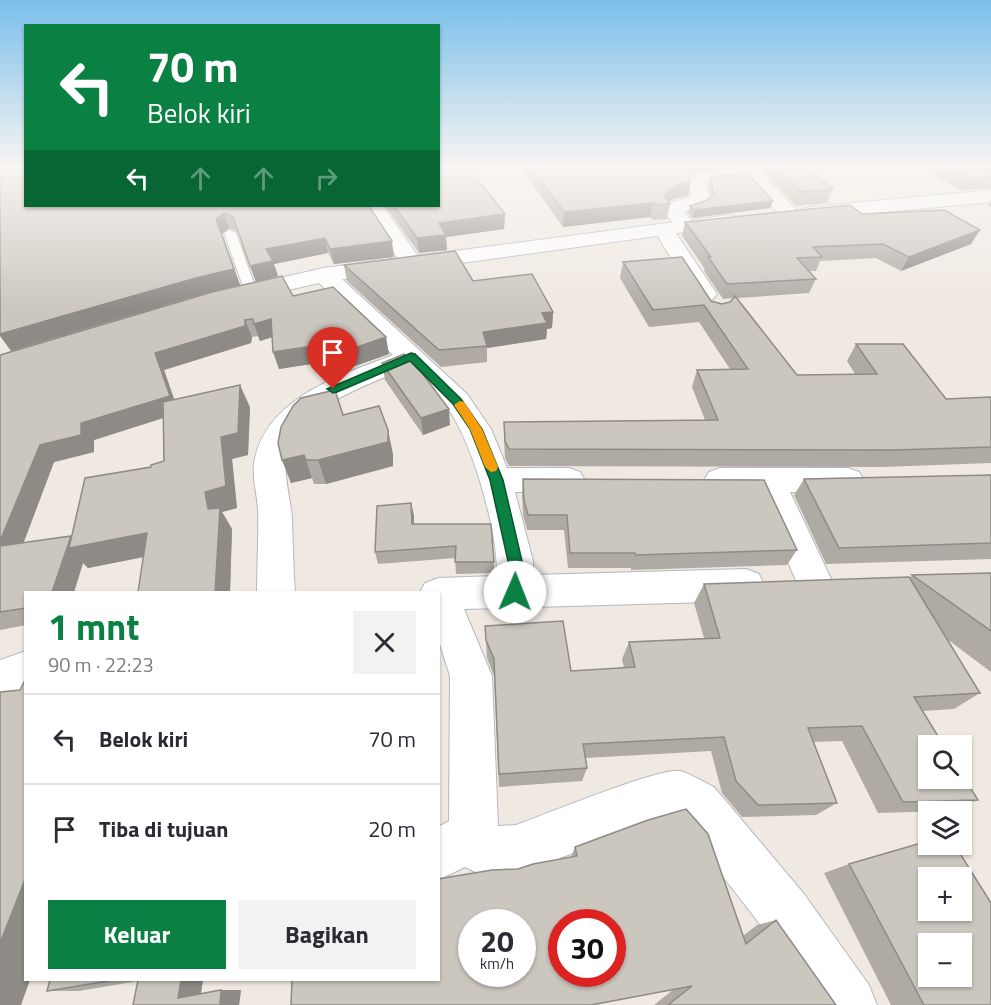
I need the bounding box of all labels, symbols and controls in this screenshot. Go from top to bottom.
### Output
text: 70 m [147,34,239,98]
icon: left [48,48,126,126]
text: Belok kiri [147,92,251,133]
icon: left [121,162,154,195]
icon: ahead [184,162,217,195]
icon: ahead [247,162,280,195]
icon: right [310,162,343,195]
pin [307,327,358,389]
icon: arrive [316,336,349,369]
position arrow [483,560,547,624]
text: 1 mnt [48,599,139,654]
button: close [353,611,416,674]
text: 90 m · 22:23 [48,649,154,680]
text: Belok kiri [99,722,188,756]
text: 70 m [368,722,416,756]
icon: left [48,723,81,756]
map controls [918,735,972,987]
button: search [918,735,972,789]
button: layers [918,801,972,855]
text: Tiba di tujuan [99,812,228,846]
text: 20 m [368,812,416,846]
icon: arrive [48,813,81,846]
button: + [918,867,972,921]
button: Keluar [48,900,226,969]
button: Bagikan [238,900,416,969]
speed limit sign: 30 [548,909,626,987]
text: 20 [480,918,514,964]
button: − [918,933,972,987]
text: km/h [480,952,514,975]

